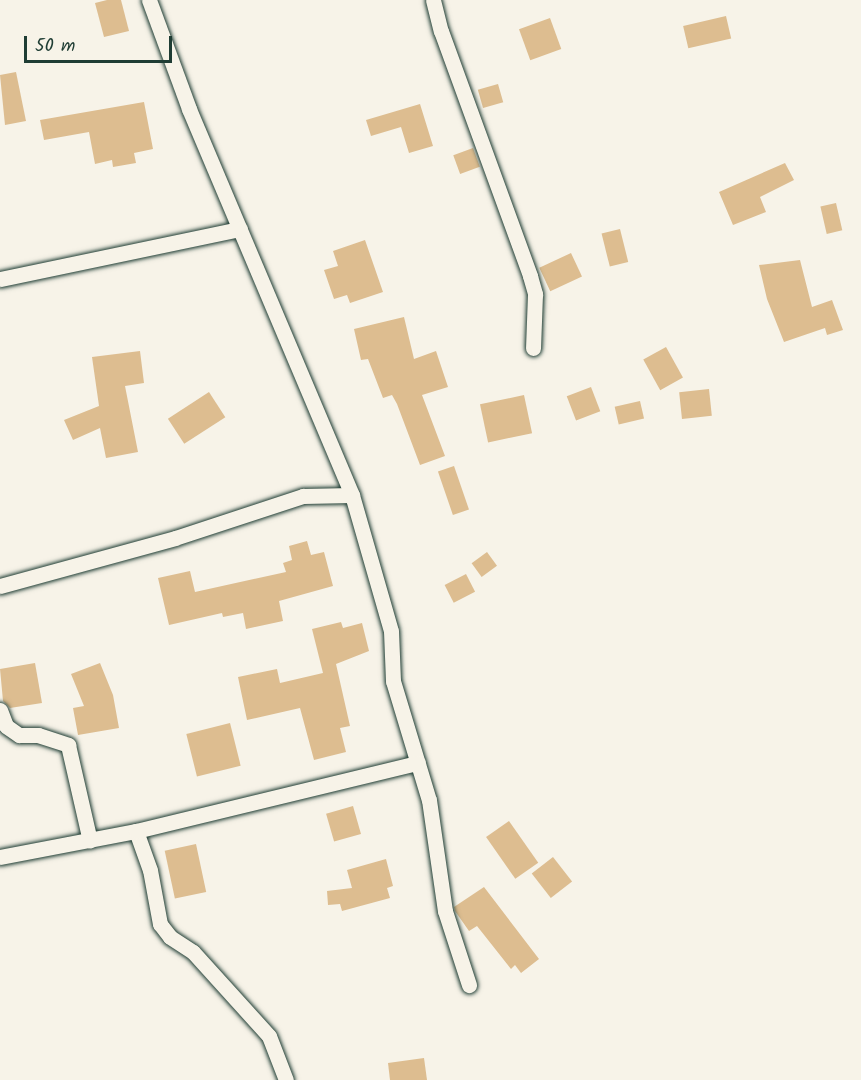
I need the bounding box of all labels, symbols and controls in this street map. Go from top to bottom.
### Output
scale bar [27,24,176,62]
text: 50 m [35,32,75,61]

